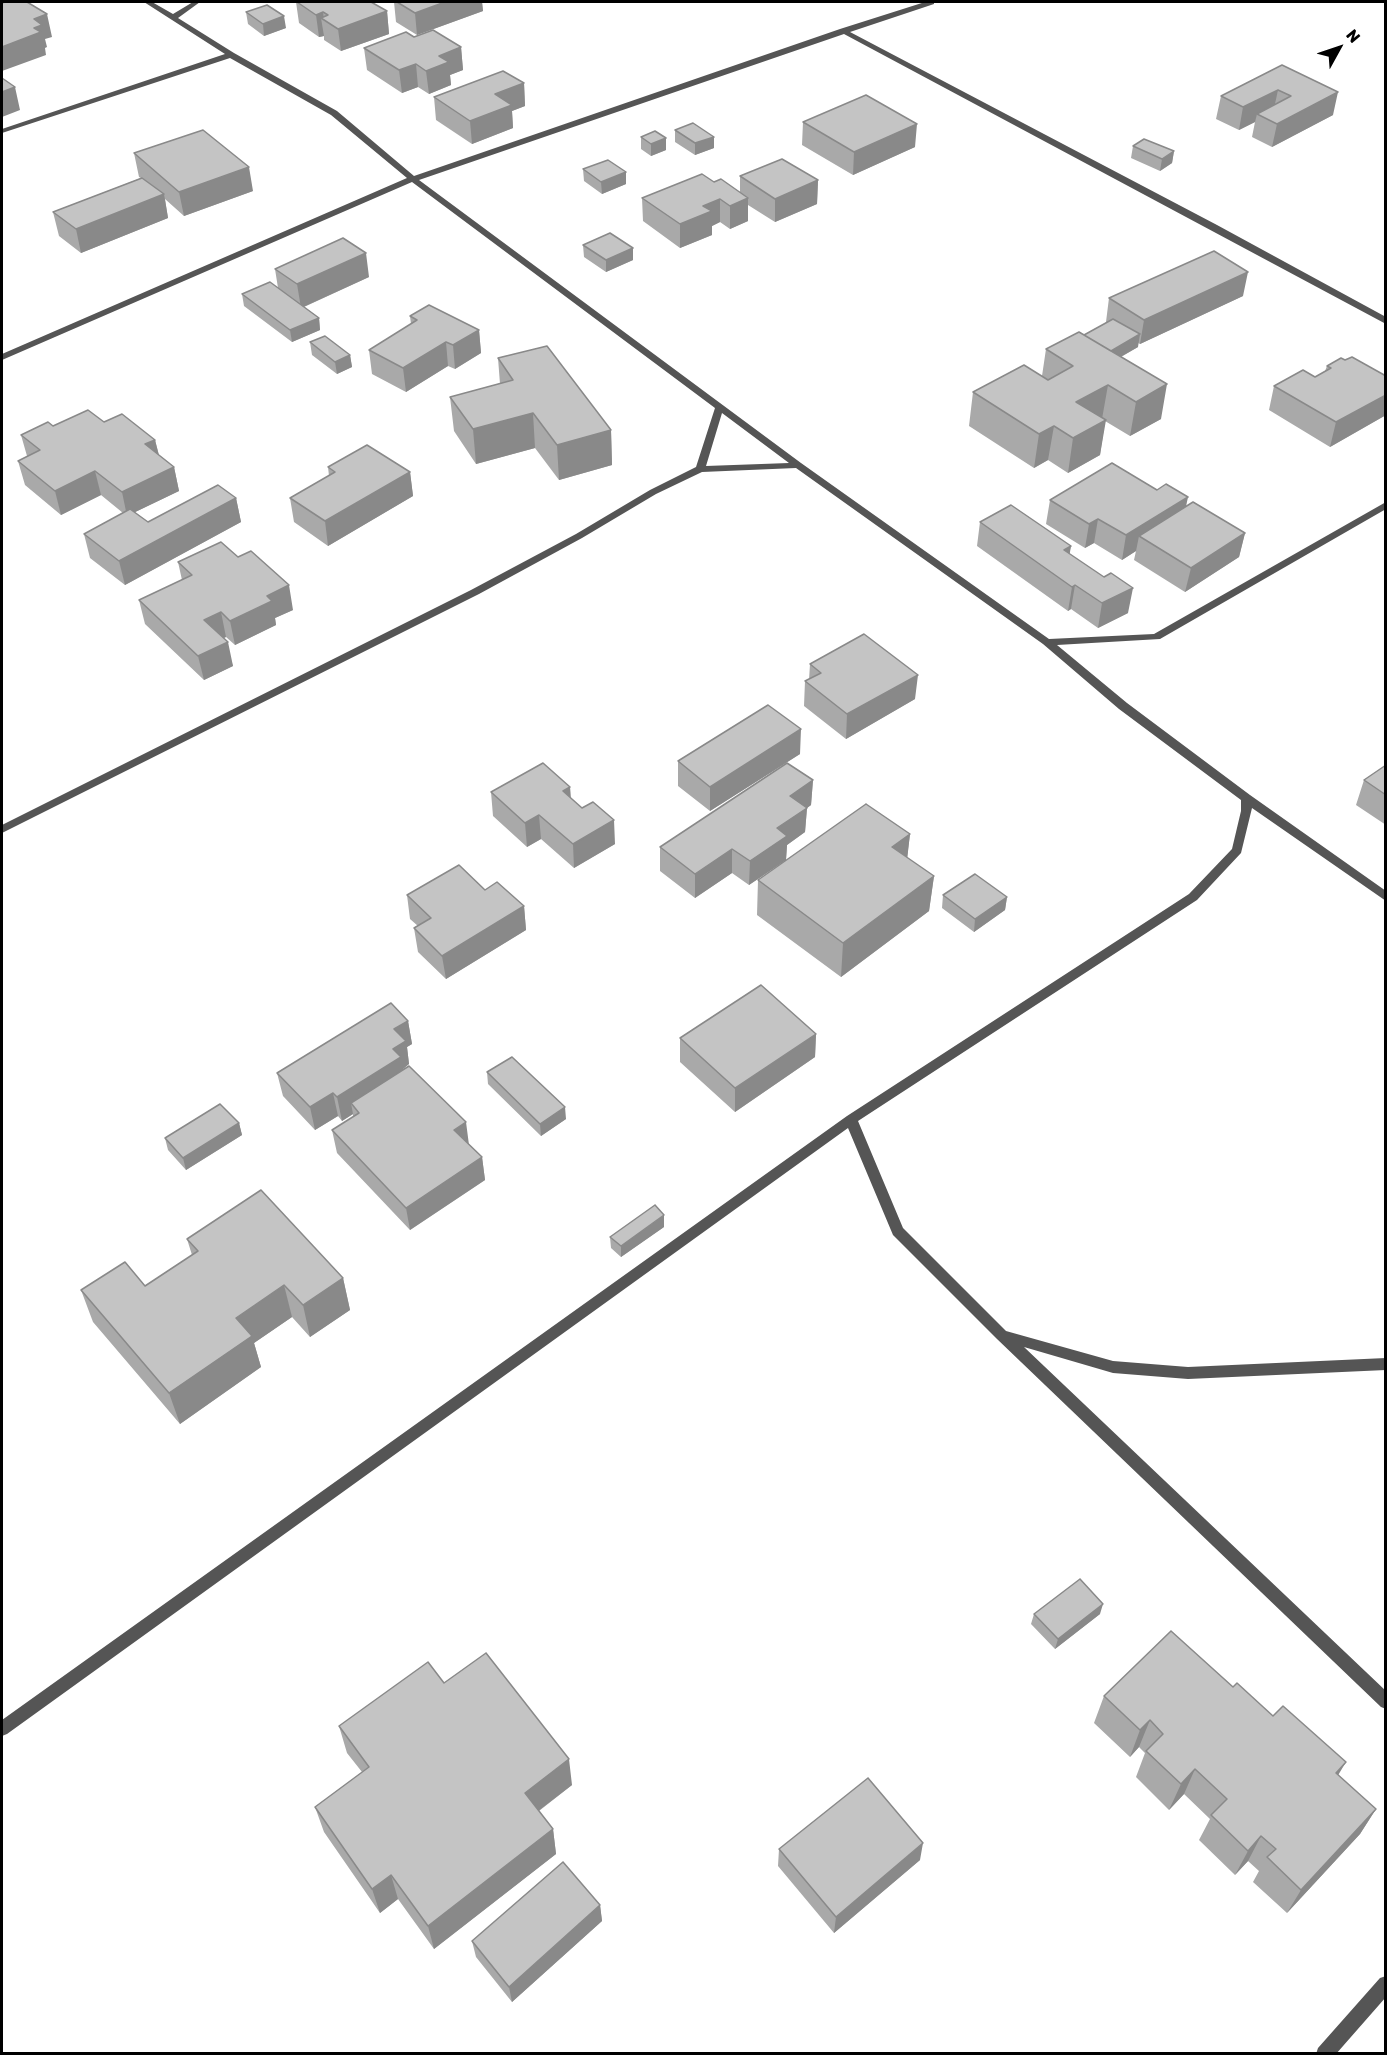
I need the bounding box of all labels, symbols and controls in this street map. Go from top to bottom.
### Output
north arrow [1309,18,1369,78]
text: N [1342,26,1364,47]

